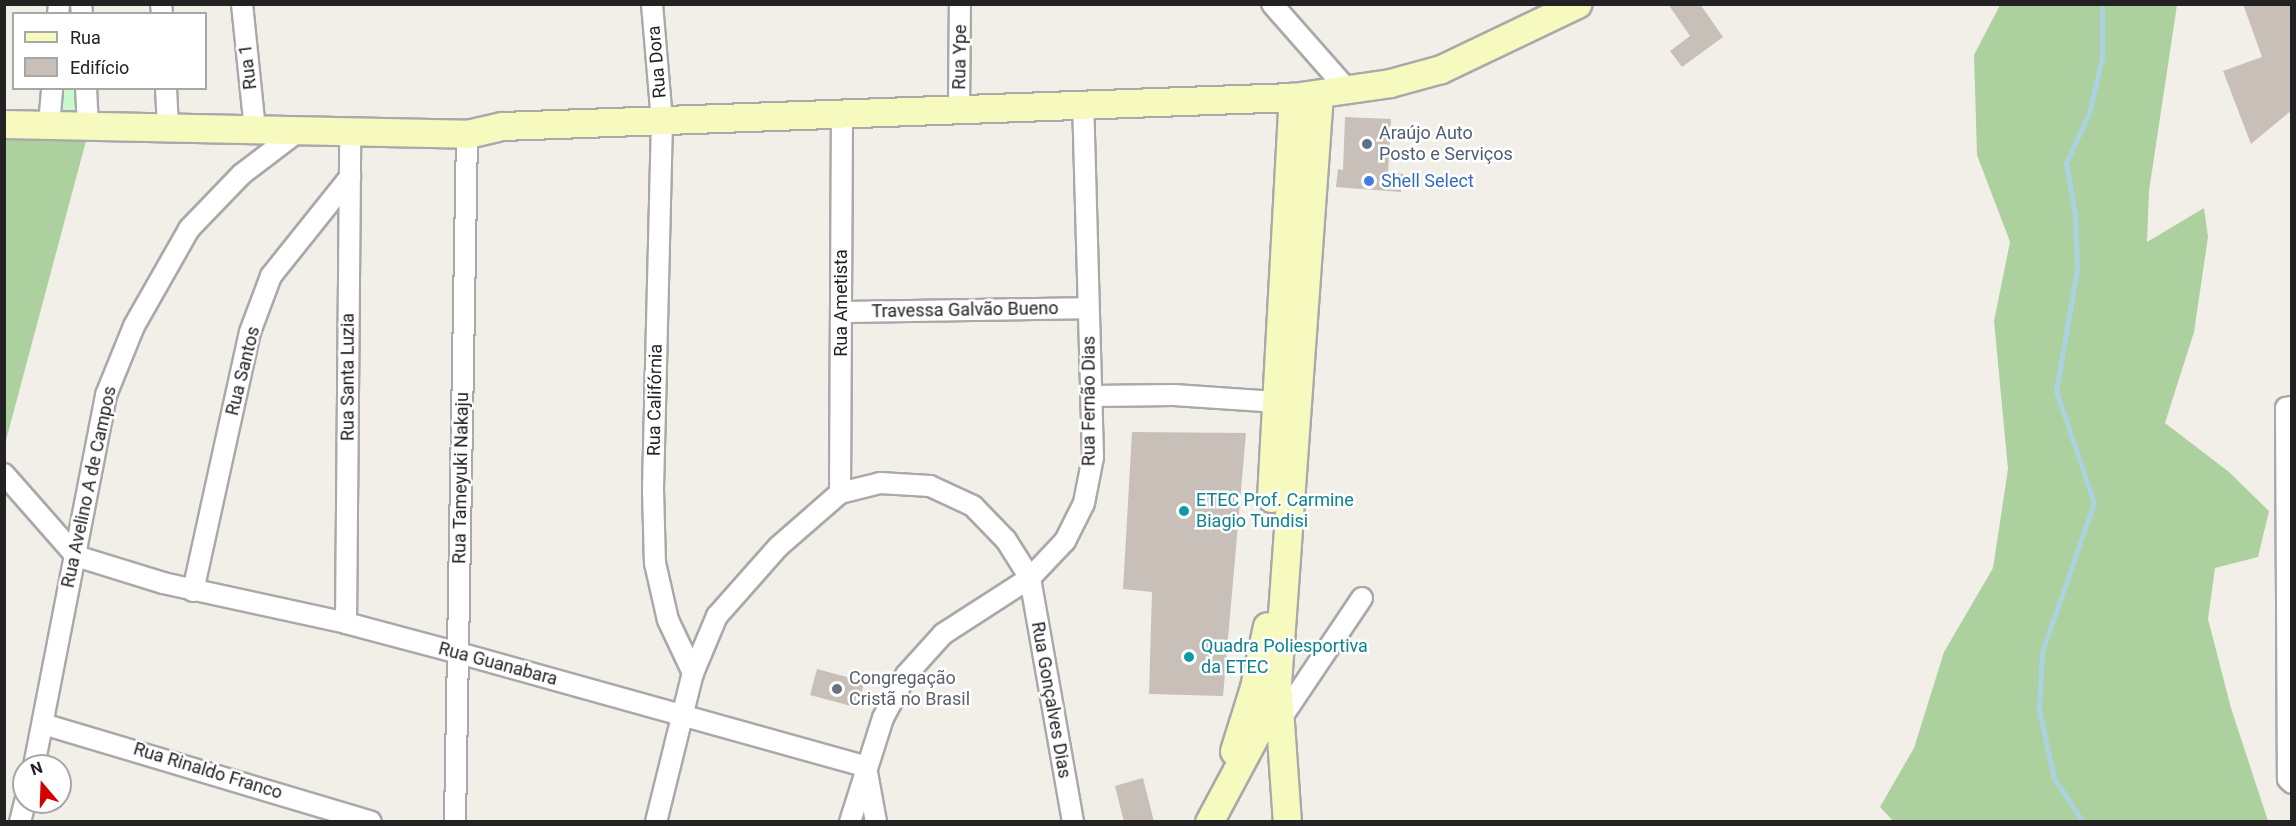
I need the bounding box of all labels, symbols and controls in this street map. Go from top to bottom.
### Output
legend [12,12,207,90]
street label: Rua Ype [949,24,971,90]
street label: Rua Dora [643,25,671,99]
text: Rua [70,27,101,48]
street label: Rua 1 [235,43,261,91]
text: Edifício [70,57,129,78]
place label: Araújo Auto Posto e Serviços [1379,123,1513,166]
marker: Araújo Auto Posto e Serviços [1360,137,1374,151]
place label: Shell Select [1381,170,1474,192]
marker: Shell Select [1362,174,1376,188]
street label: Rua Ametista [830,249,852,357]
street label: Travessa Galvão Bueno [871,298,1059,322]
street label: Rua Santa Luzia [337,313,359,441]
street label: Rua Santos [222,324,264,418]
street label: Rua Fernão Dias [1078,336,1100,466]
street label: Rua Califórnia [643,344,667,456]
street label: Rua Avelino A de Campos [57,384,121,590]
street label: Rua Tameyuki Nakaju [449,392,473,564]
place label: ETEC Prof. Carmine Biagio Tundisi [1196,490,1354,532]
marker: ETEC Prof. Carmine Biagio Tundisi [1177,504,1191,518]
street label: Rua Gonçalves Dias [1027,620,1075,780]
place label: Quadra Poliesportiva da ETEC [1201,636,1368,678]
street label: Rua Guanabara [436,638,560,690]
marker: Quadra Poliesportiva da ETEC [1182,650,1196,664]
place label: Congregação Cristã no Brasil [849,668,970,710]
marker: Congregação Cristã no Brasil [830,682,844,696]
street label: Rua Rinaldo Franco [131,738,285,804]
north arrow [12,754,72,814]
text: N [28,758,45,779]

